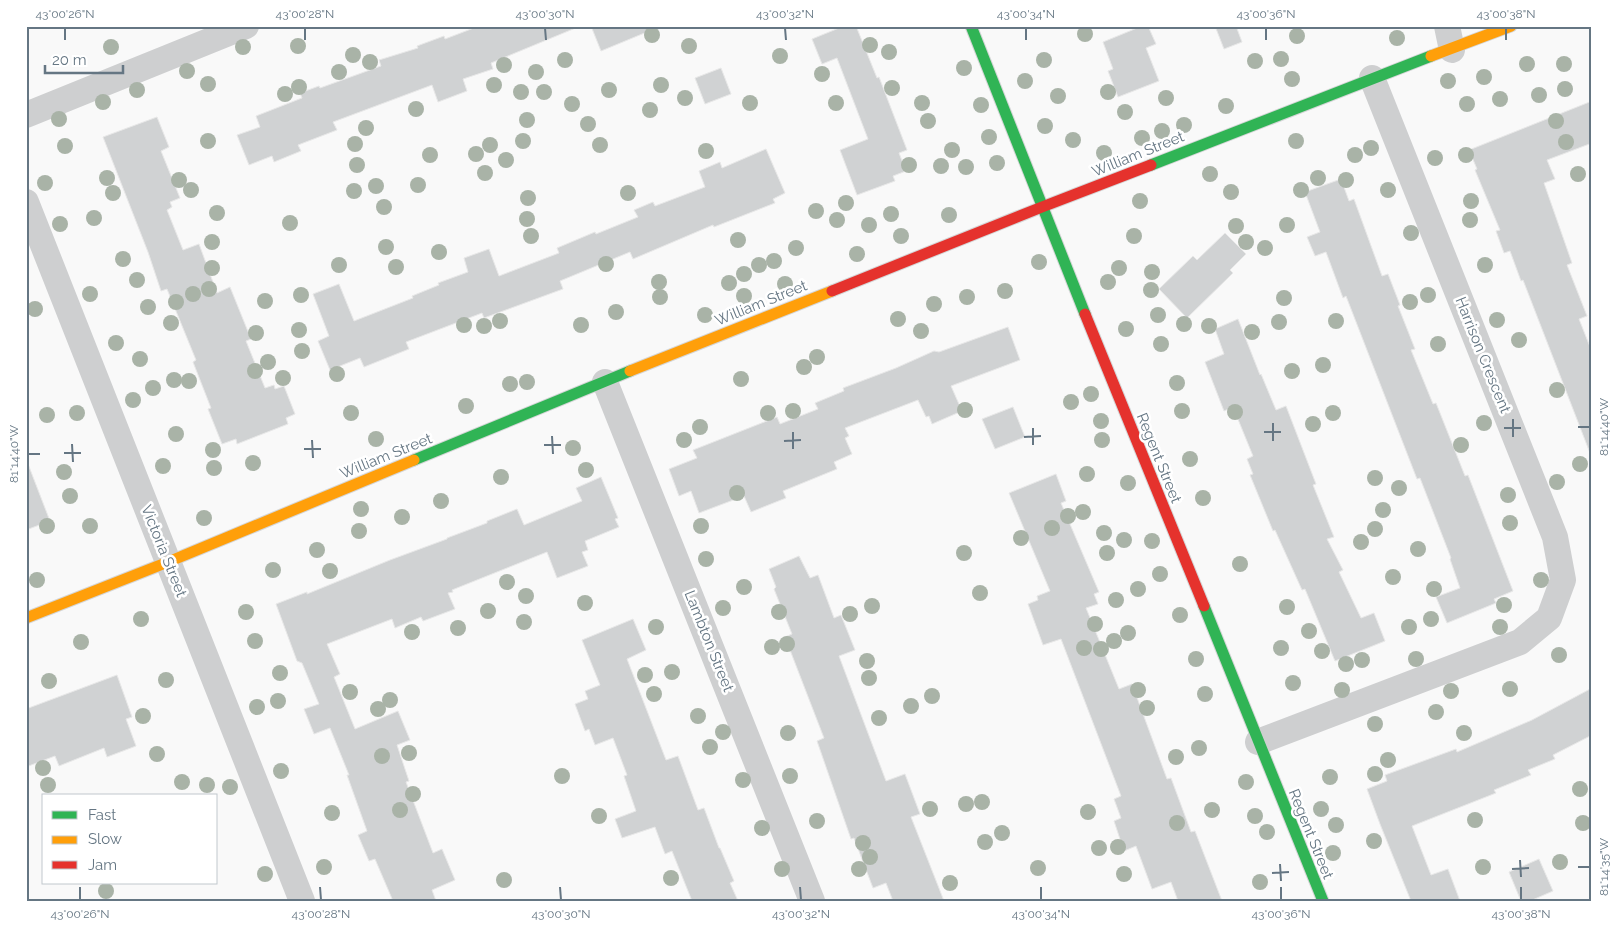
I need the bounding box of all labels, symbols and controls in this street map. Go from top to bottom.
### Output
text: 43°00'26"N [36,7,94,21]
text: 43°00'28"N [276,7,334,21]
text: 43°00'30"N [515,7,575,21]
text: 43°00'32"N [756,7,814,21]
text: 43°00'34"N [997,7,1055,21]
text: 43°00'36"N [1237,7,1296,21]
text: 43°00'38"N [1477,7,1535,21]
scale bar [45,42,122,74]
text: 20 m [52,51,87,69]
street label: William Street [1089,127,1187,181]
street label: William Street [712,276,810,330]
street label: Harrison Crescent [1451,294,1515,416]
text: 81°14'40"W [1597,397,1611,456]
street label: Regent Street [1133,410,1185,506]
text: 81°14'40"W [7,424,21,483]
street label: William Street [337,429,435,483]
street label: Victoria Street [137,502,191,600]
street label: Lambton Street [680,588,738,694]
street label: Regent Street [1285,786,1337,882]
legend [42,794,218,884]
text: Fast [88,806,116,824]
text: Slow [88,830,122,848]
text: 81°14'35"W [1597,838,1611,896]
text: Jam [88,856,117,874]
text: 43°00'26"N [51,907,109,921]
text: 43°00'28"N [292,907,350,921]
text: 43°00'30"N [531,907,591,921]
text: 43°00'32"N [772,907,830,921]
text: 43°00'34"N [1012,907,1070,921]
text: 43°00'36"N [1252,907,1311,921]
text: 43°00'38"N [1492,907,1550,921]

